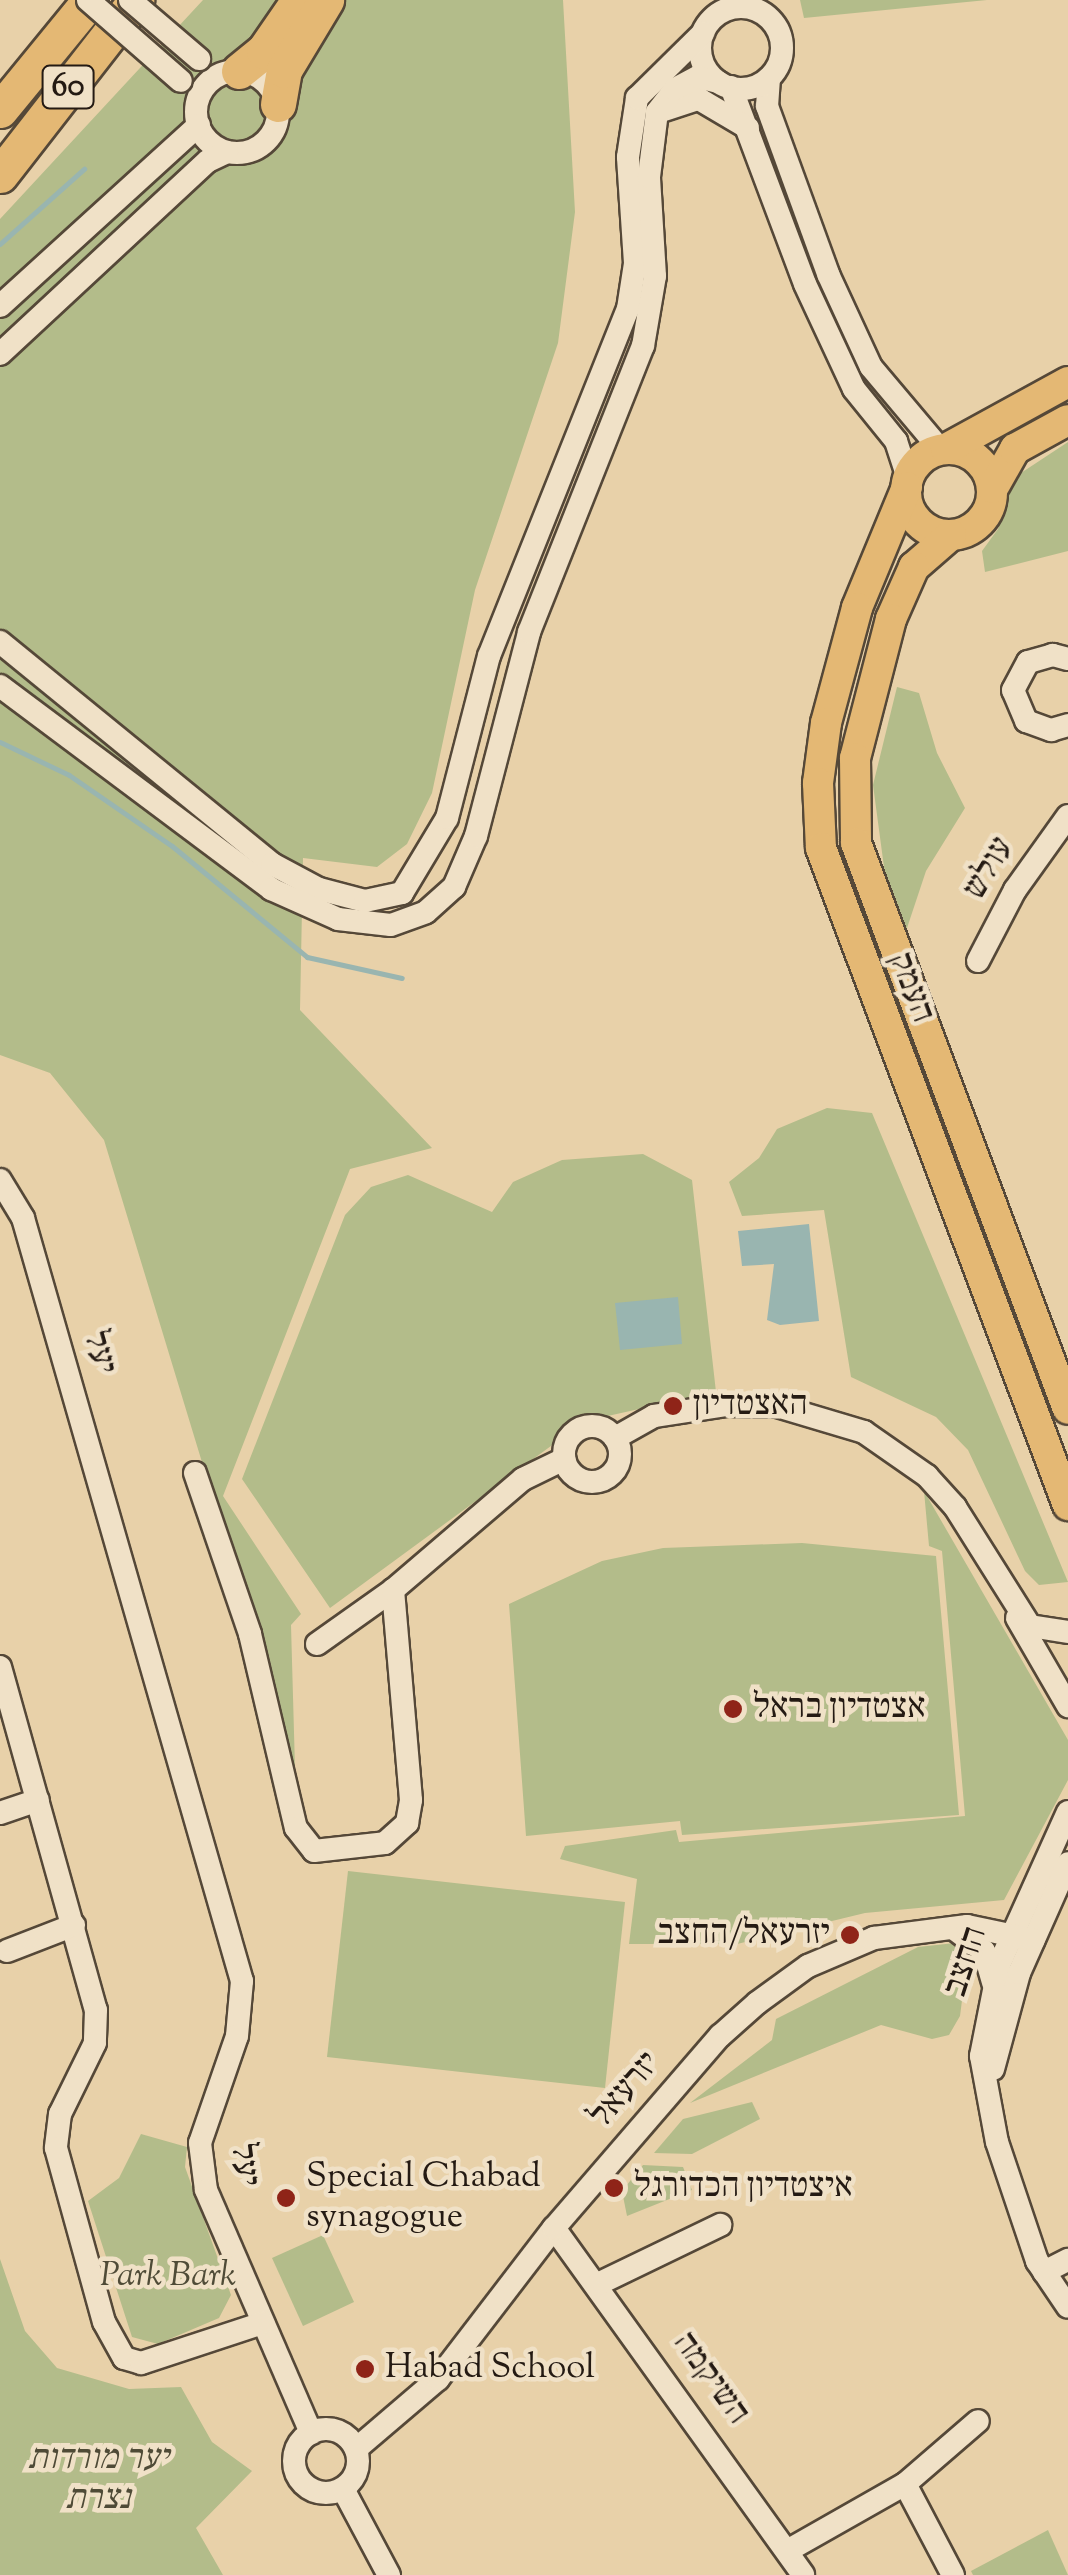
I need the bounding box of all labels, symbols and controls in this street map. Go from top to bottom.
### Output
road number: 60 [40,60,96,114]
street label: עולש [955,830,1025,908]
street label: העמק [878,947,942,1029]
street label: יעל [72,1326,124,1380]
place label: האצטדיון [693,1385,808,1427]
marker: האצטדיון [662,1395,684,1417]
place label: אצטדיון בראל [753,1688,926,1730]
marker: אצטדיון בראל [722,1698,744,1720]
place label: יזרעאל/החצב [657,1914,830,1956]
street label: החצב [936,1922,998,2002]
marker: יזרעאל/החצב [839,1924,861,1946]
street label: יזרעאל [582,2044,670,2138]
street label: יעל [219,2141,267,2189]
place label: Special Chabad synagogue [306,2157,541,2239]
place label: איצטדיון הכדורגל [634,2167,853,2209]
marker: איצטדיון הכדורגל [603,2177,625,2199]
marker: Special Chabad synagogue [275,2187,297,2209]
park label: Park Bark [100,2256,236,2298]
street label: השיקמה [662,2324,758,2434]
place label: Habad School [385,2348,595,2390]
marker: Habad School [354,2358,376,2380]
park label: יער מורדות נצרת [28,2439,168,2521]

